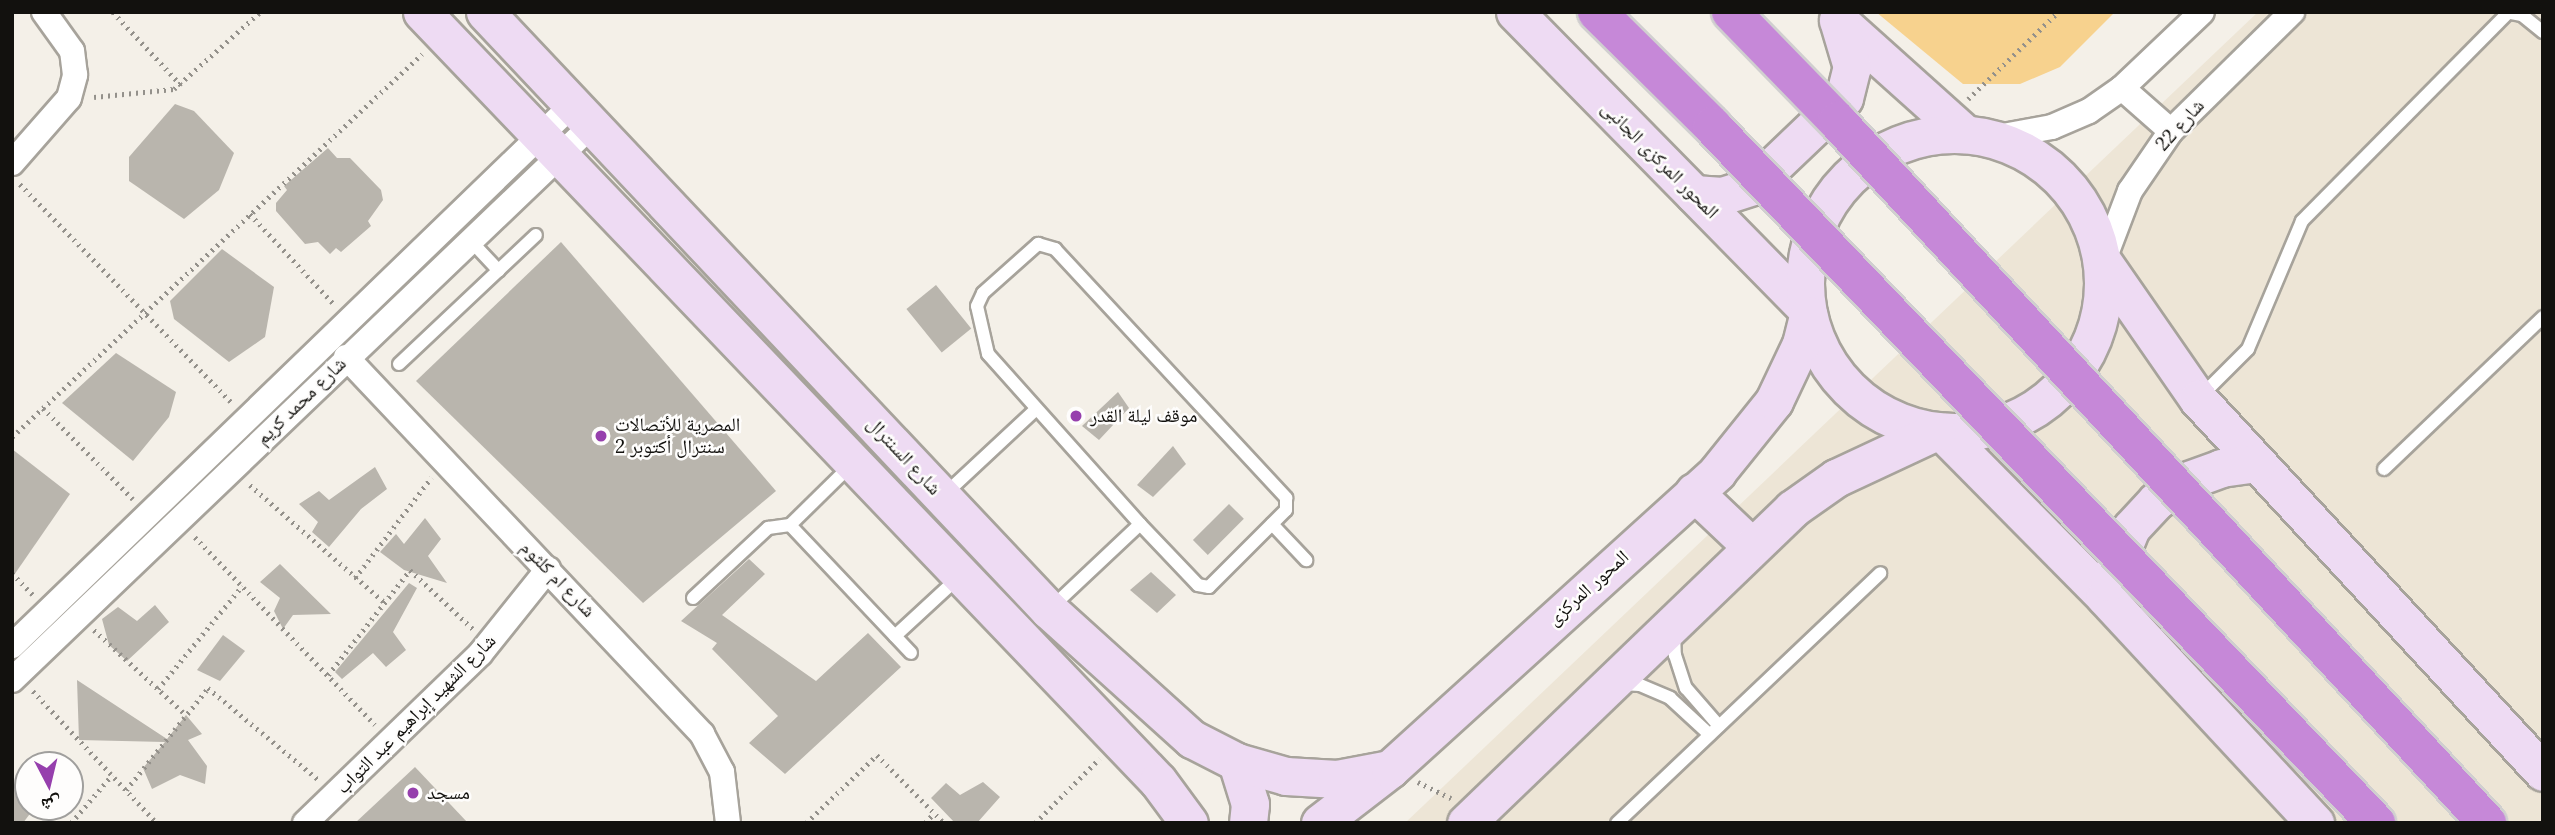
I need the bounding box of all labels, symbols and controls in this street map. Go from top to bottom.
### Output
street label: شارع 22 [2151,95,2209,155]
street label: المحور المركزى الجانبى [1597,97,1723,223]
street label: شارع محمد كريم [251,352,351,450]
place label: موقف ليلة القدر [1090,405,1197,427]
marker: موقف ليلة القدر [1068,408,1084,424]
street label: شارع السنترال [862,412,946,500]
place label: المصرية للأتصالات سنترال أكتوبر 2 [615,414,740,458]
marker: المصرية للأتصالات سنترال أكتوبر 2 [593,428,609,444]
street label: شارع ام كلثوم [516,536,600,622]
street label: المحور المركزى [1543,546,1633,630]
street label: شارع الشهيد إبراهيم عبد التواب [331,629,501,799]
north arrow [14,751,84,821]
place label: مسجد [427,782,470,804]
marker: مسجد [405,785,421,801]
text: ش [40,792,63,818]

